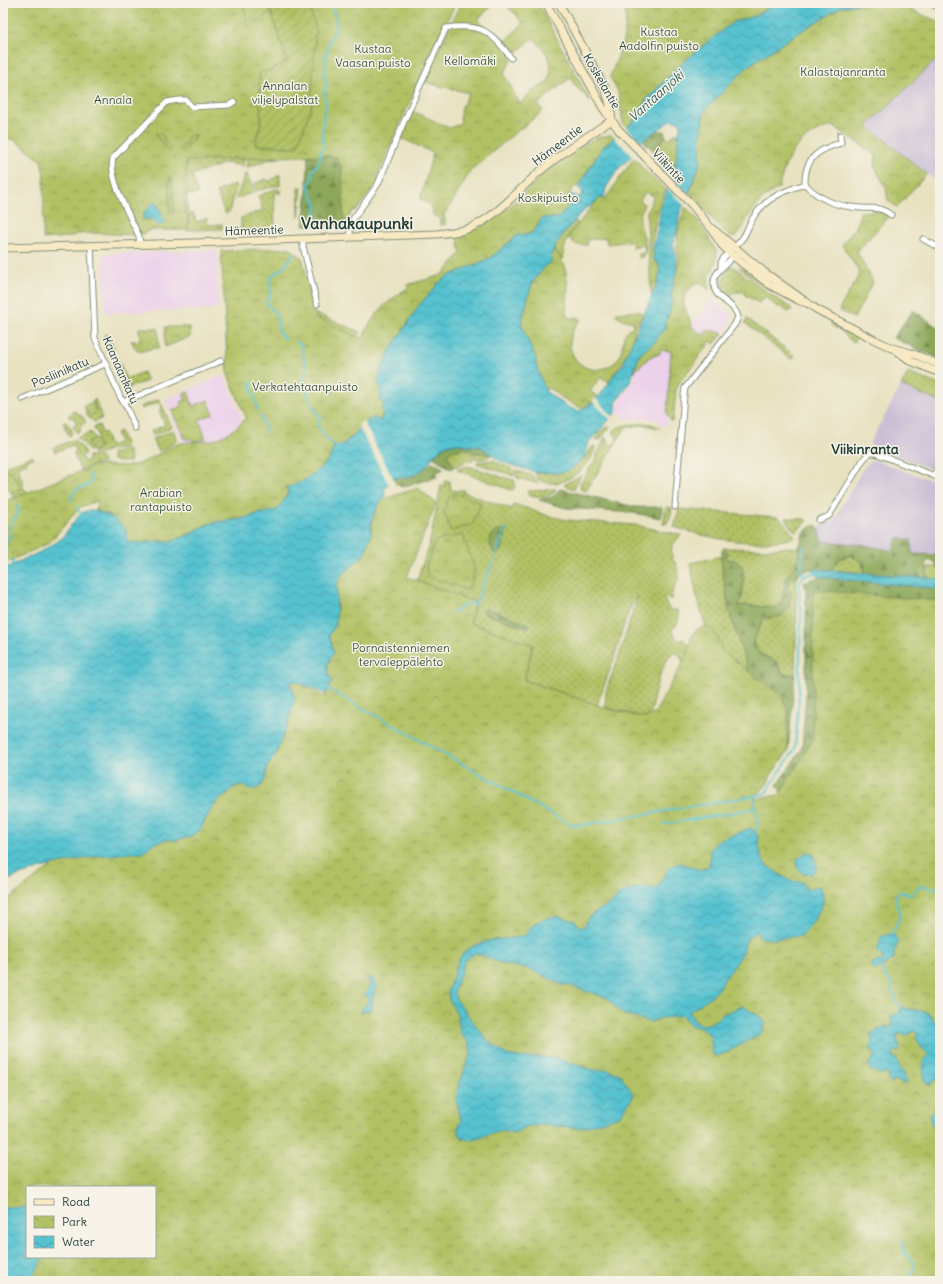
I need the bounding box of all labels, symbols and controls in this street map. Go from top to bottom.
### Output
park label: Kustaa Aadolfin puisto [619,24,699,53]
park label: Kustaa Vaasan puisto [335,41,411,70]
street label: Koskelantie [580,51,624,111]
park label: Kellomäki [444,53,496,68]
park label: Kalastajanranta [800,64,886,79]
water label: Vantaanjoki [625,65,689,125]
park label: Annalan viljelypalstat [252,78,318,107]
park label: Annala [94,92,132,107]
street label: Hämeentie [529,121,585,169]
street label: Viikintie [649,146,689,186]
park label: Koskipuisto [517,190,579,205]
district label: Vanhakaupunki [301,213,413,234]
street label: Hämeentie [224,221,284,239]
street label: Kaanaankatu [99,334,143,406]
street label: Posliinikatu [29,353,91,391]
park label: Verkatehtaanpuisto [252,379,358,394]
district label: Viikinranta [831,440,899,458]
park label: Arabian rantapuisto [130,485,192,514]
park label: Pornaistenniemen tervaleppälehto [352,640,450,669]
legend [26,1186,156,1258]
text: Road [62,1194,90,1209]
text: Park [62,1214,87,1229]
text: Water [62,1234,95,1249]

